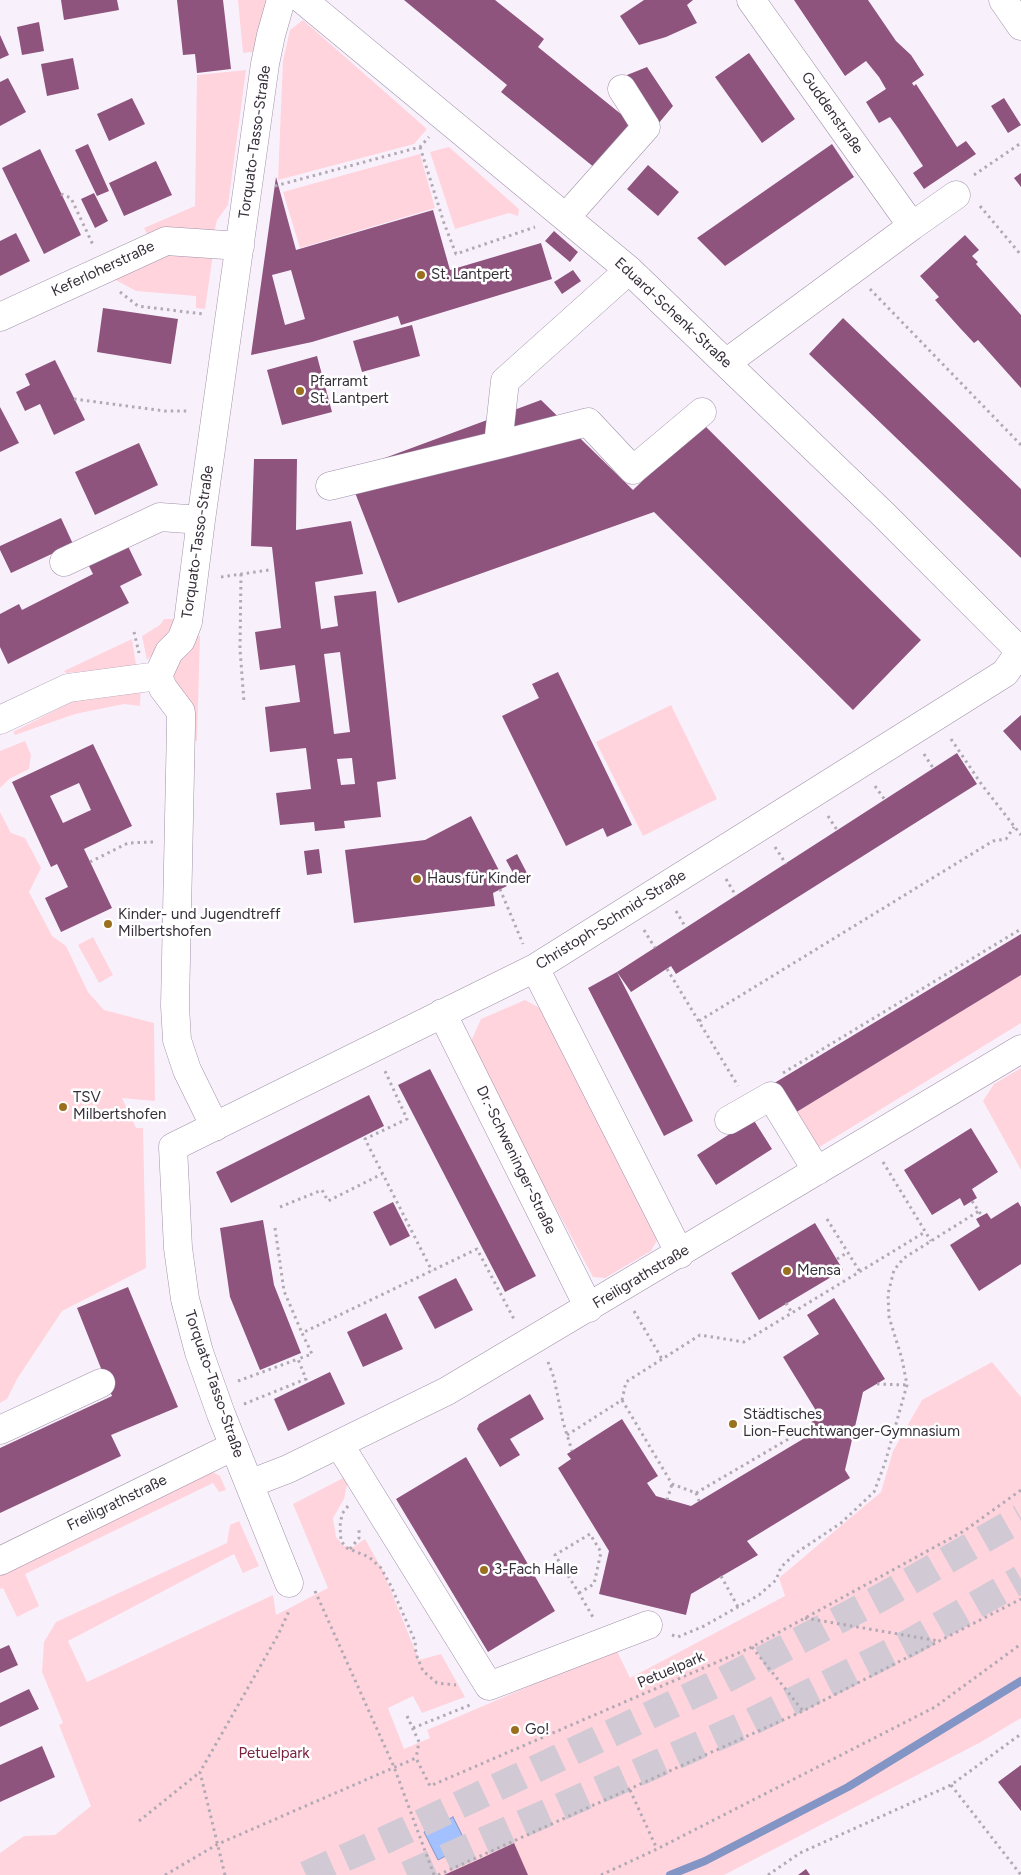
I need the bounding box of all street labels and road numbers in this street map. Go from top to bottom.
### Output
street label: Torquato-Tasso-Straße [235,64,275,220]
street label: Guddenstraße [797,69,867,157]
street label: Keferloherstraße [49,237,157,301]
street label: Eduard-Schenk-Straße [611,254,735,372]
street label: Torquato-Tasso-Straße [178,464,218,620]
street label: Christoph-Schmid-Straße [533,866,689,974]
street label: Dr.-Schweninger-Straße [472,1083,560,1237]
street label: Freiligrathstraße [590,1241,692,1313]
street label: Torquato-Tasso-Straße [180,1308,248,1460]
street label: Freiligrathstraße [64,1471,170,1535]
street label: Petuelpark [635,1648,707,1692]

